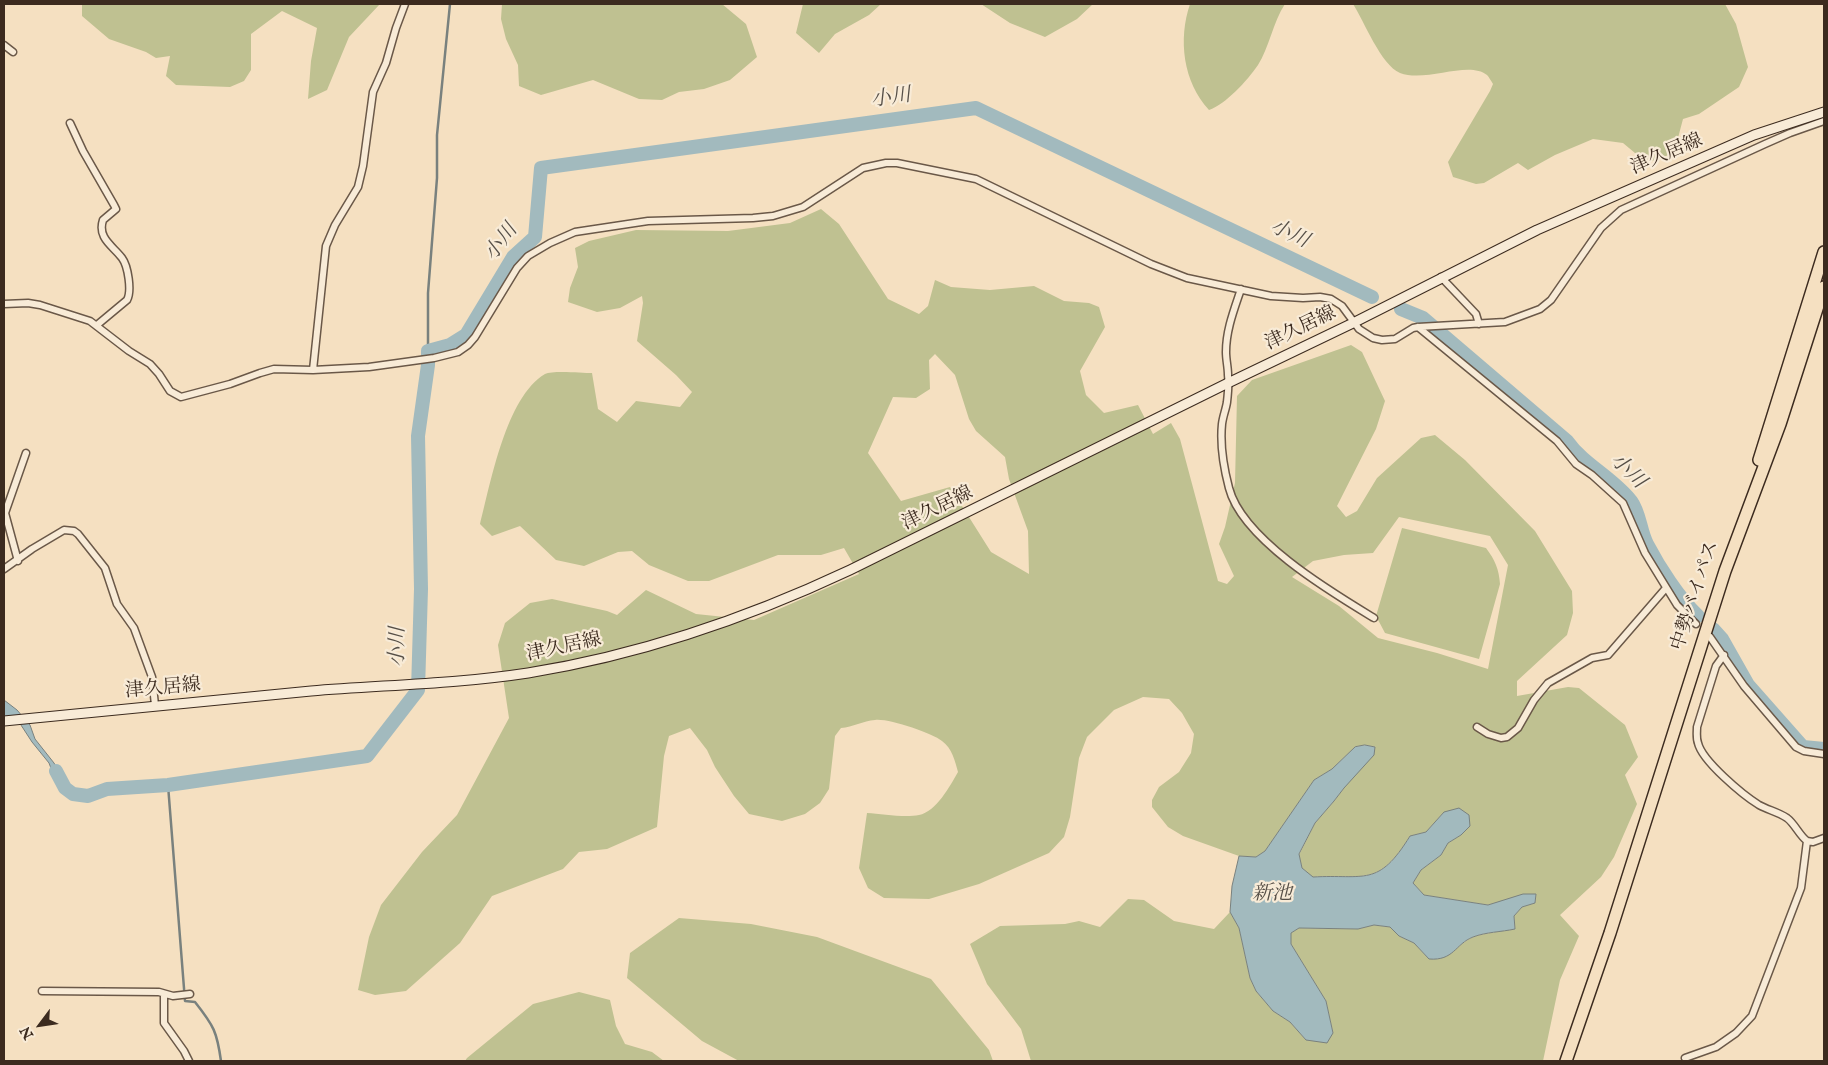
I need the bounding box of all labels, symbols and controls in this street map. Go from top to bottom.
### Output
water label: 小川 [870,84,912,114]
street label: 津久居線 [1628,130,1706,180]
water label: 小川 [1266,216,1312,254]
water label: 小川 [480,220,524,266]
street label: 津久居線 [1262,302,1340,356]
water label: 小川 [1604,449,1650,495]
street label: 津久居線 [899,482,977,536]
street label: 中勢バイパス [1668,538,1724,654]
water label: 小川 [387,627,411,667]
street label: 津久居線 [524,629,604,667]
street label: 津久居線 [124,674,202,704]
water label: 新池 [1252,883,1292,907]
north arrow [15,1000,65,1050]
text: N [16,1023,38,1043]

